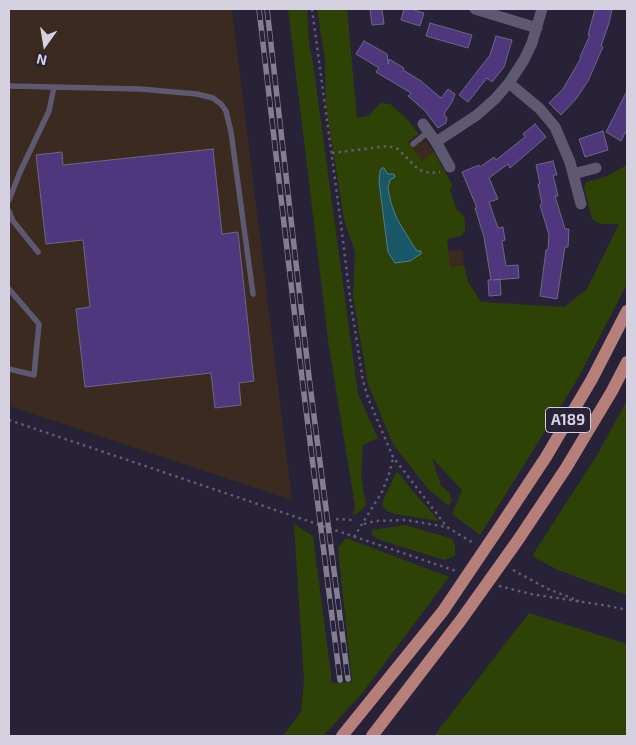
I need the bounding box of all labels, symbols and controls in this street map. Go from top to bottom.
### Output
north arrow [20,20,70,70]
text: N [35,51,48,70]
road number: A189 [546,408,590,432]

